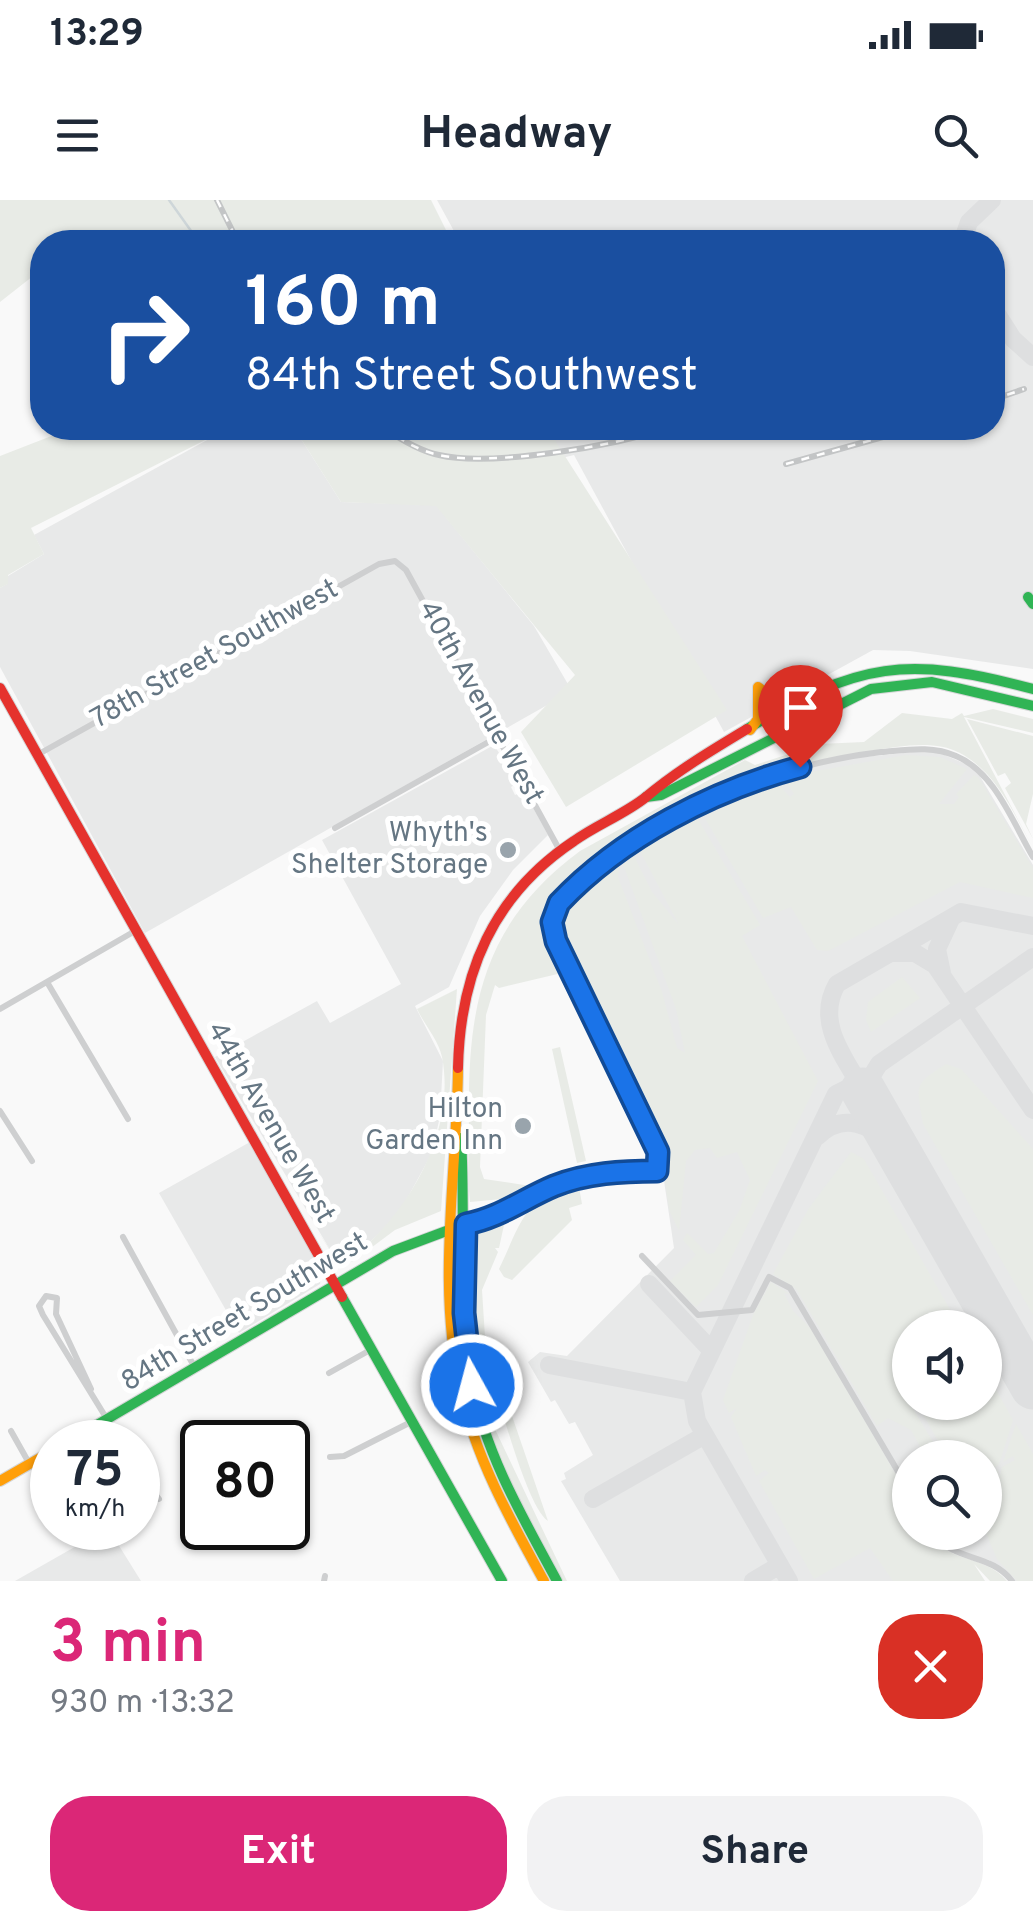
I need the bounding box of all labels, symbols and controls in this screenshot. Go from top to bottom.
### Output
text: 13:29 [50,11,144,60]
text: Headway [420,107,613,164]
icon: menu [50,108,105,163]
icon: search [928,108,983,163]
text: 160 m [245,262,441,351]
icon: right [80,270,210,400]
text: 84th Street Southwest [245,349,698,406]
street label: 78th Street Southwest [85,572,345,738]
street label: 40th Avenue West [409,595,551,811]
pin [758,665,843,768]
icon: arrive [773,680,828,735]
place label: Whyth's Shelter Storage [291,816,488,884]
marker: Whyth's Shelter Storage [497,839,519,861]
street label: 44th Avenue West [198,1016,342,1230]
place label: Hilton Garden Inn [365,1092,503,1160]
marker: Hilton Garden Inn [512,1115,534,1137]
street label: 84th Street Southwest [115,1225,375,1401]
map controls [892,1310,1002,1550]
button: sound [892,1310,1002,1420]
position arrow [420,1333,524,1437]
speed limit sign: 80 [180,1420,310,1550]
button: search [892,1440,1002,1550]
text: 75 [66,1441,124,1504]
text: km/h [65,1494,125,1526]
text: 3 min [50,1608,206,1684]
button: close [878,1614,983,1719]
text: 930 m · 13:32 [50,1684,235,1724]
button: Exit [50,1796,507,1911]
button: Share [527,1796,983,1911]

